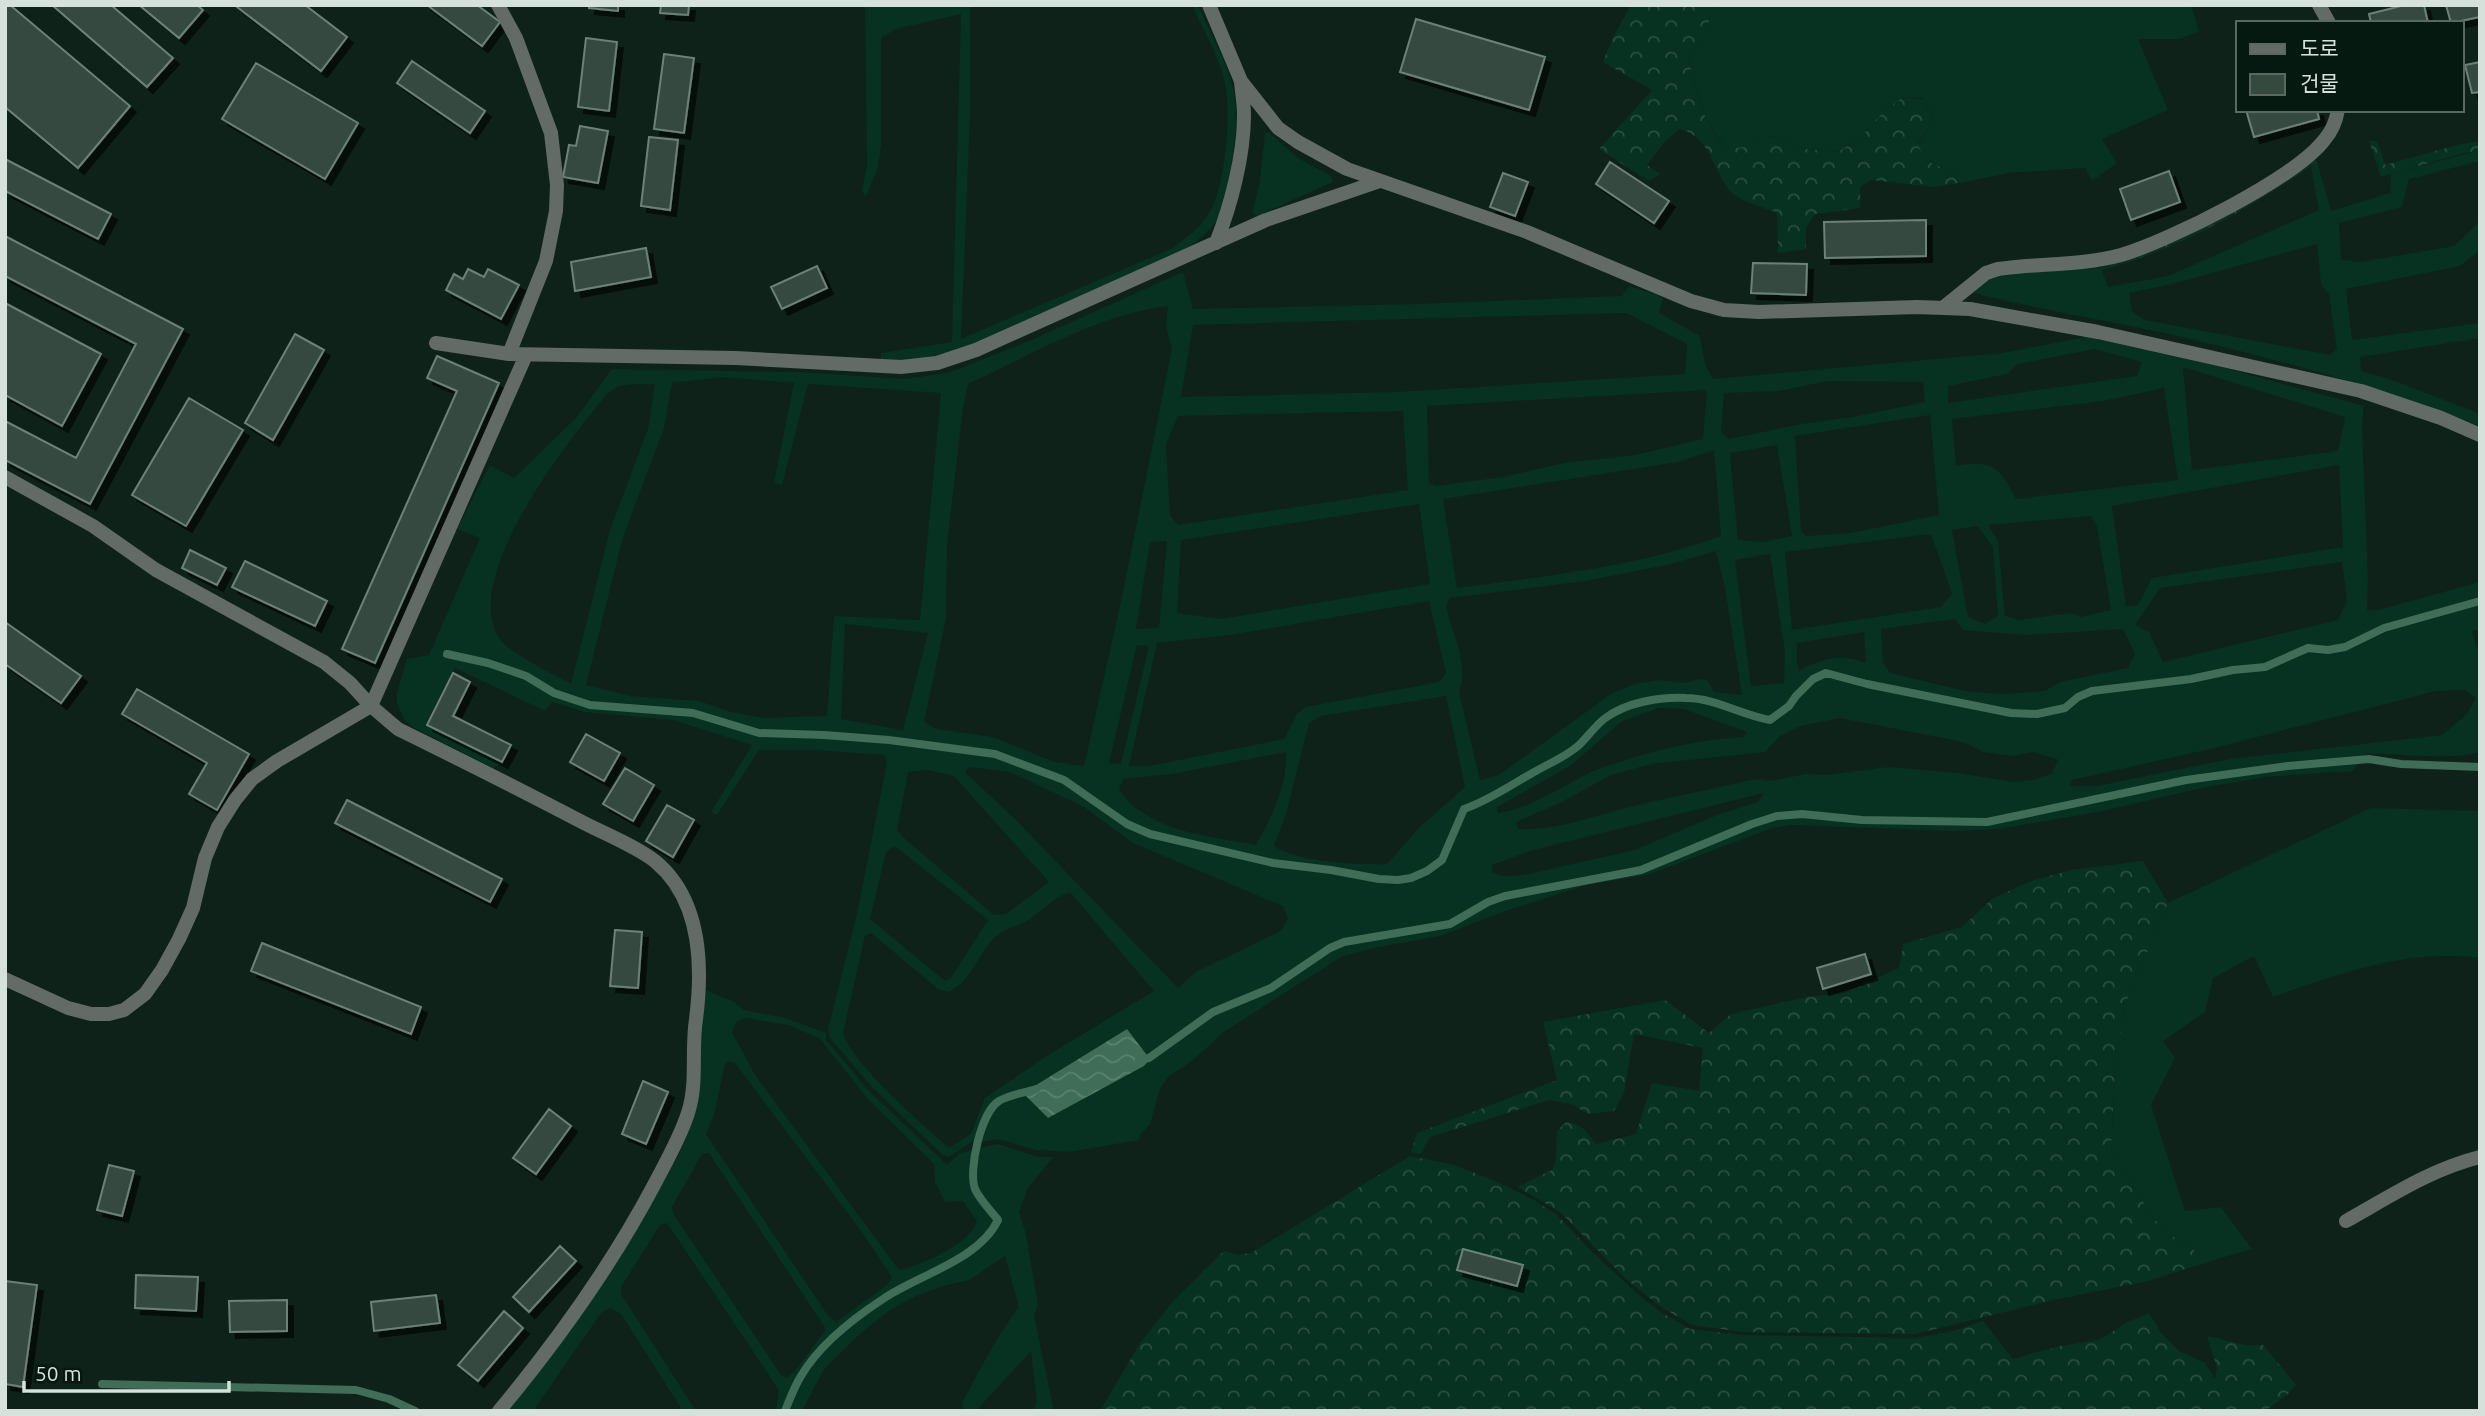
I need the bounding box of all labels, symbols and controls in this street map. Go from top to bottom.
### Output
legend [2236,21,2464,112]
text: 도로 [2300,36,2339,60]
text: 건물 [2300,71,2339,95]
scale bar [24,1350,229,1394]
text: 50 m [35,1361,82,1385]

